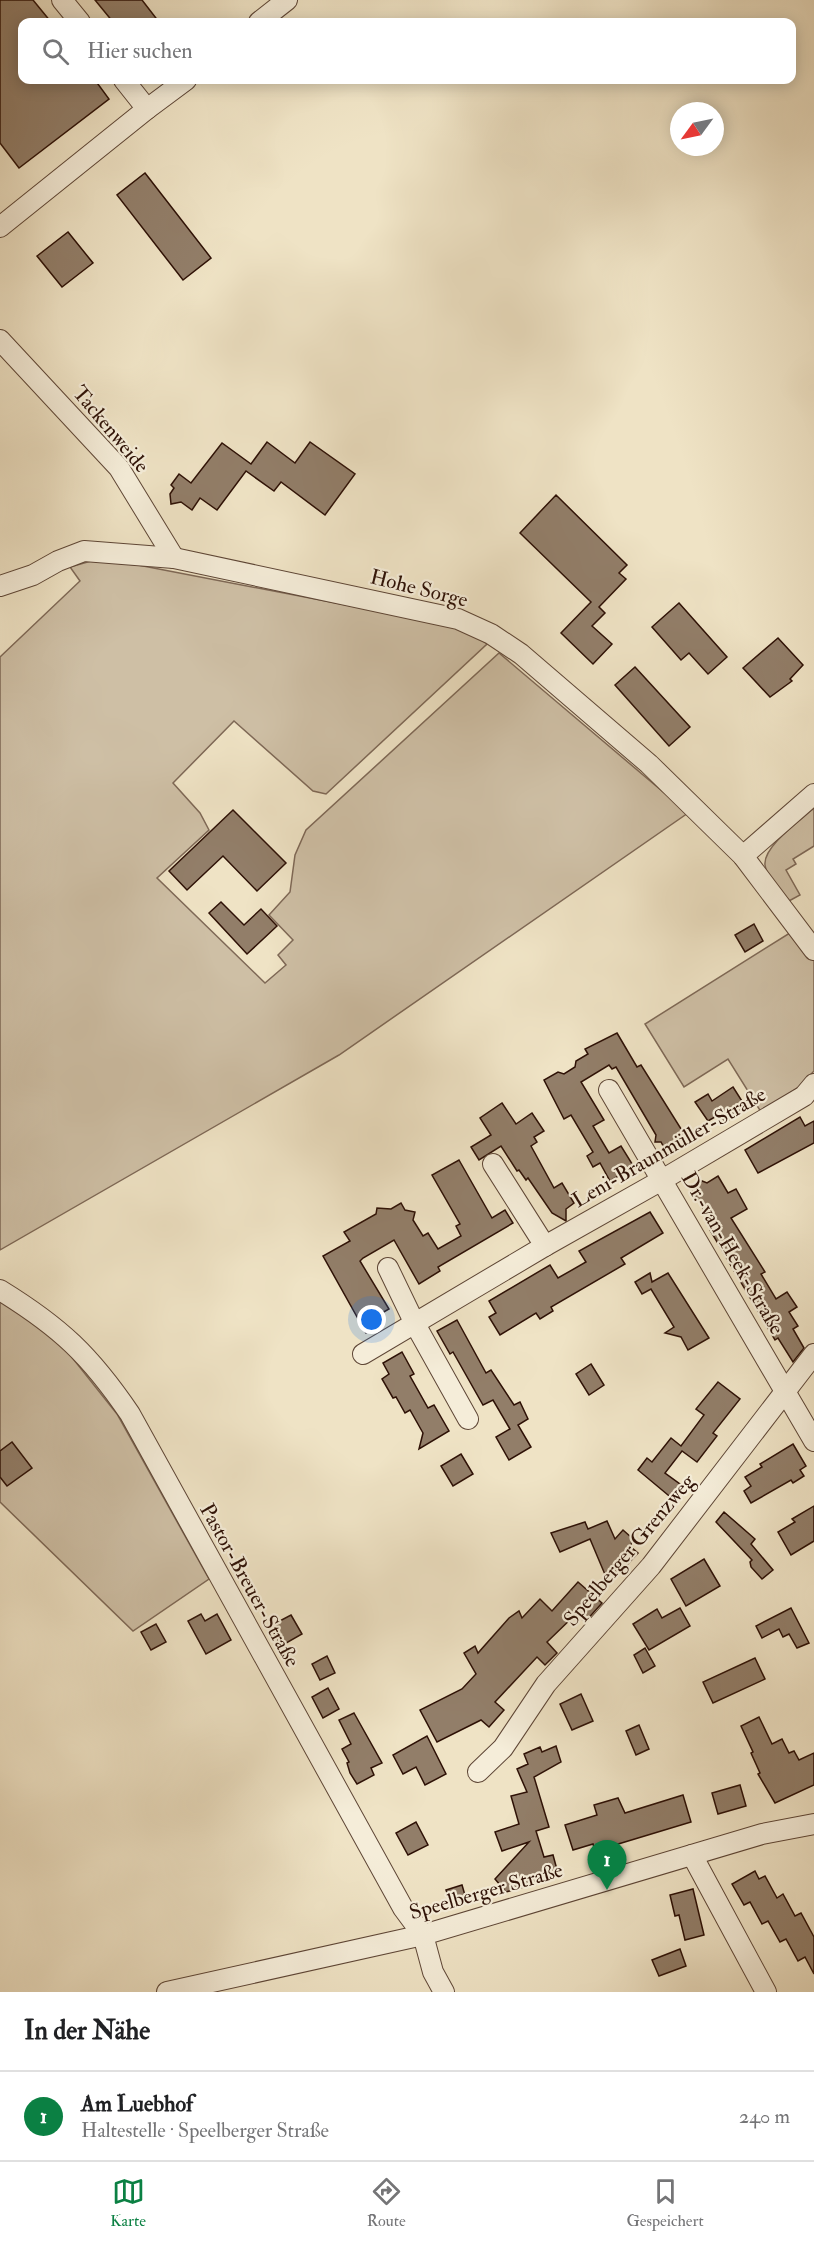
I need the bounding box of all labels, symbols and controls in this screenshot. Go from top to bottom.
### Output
search box [18,18,796,84]
icon: search [39,35,72,68]
text: Hier suchen [87,37,193,65]
north arrow [670,102,724,156]
street label: Tackenweide [66,380,155,479]
street label: Hohe Sorge [367,563,471,614]
street label: Leni-Braunmüller-Straße [568,1081,771,1214]
street label: Dr.-van-Heek-Straße [675,1167,790,1340]
your location [357,1305,386,1334]
street label: Speelberger Grenzweg [558,1468,701,1632]
street label: Pastor-Breuer-Straße [193,1499,306,1672]
pin: 1 [588,1840,626,1890]
street label: Speelberger Straße [406,1857,566,1926]
text: In der Nähe [24,2015,150,2047]
text: Am Luebhof [81,2090,193,2118]
text: 1 [40,2104,47,2129]
text: 240 m [739,2104,790,2129]
text: Haltestelle · Speelberger Straße [81,2118,329,2143]
tab: Karte [110,2175,146,2231]
tab: Route [367,2175,406,2231]
tab: Gespeichert [626,2175,704,2231]

